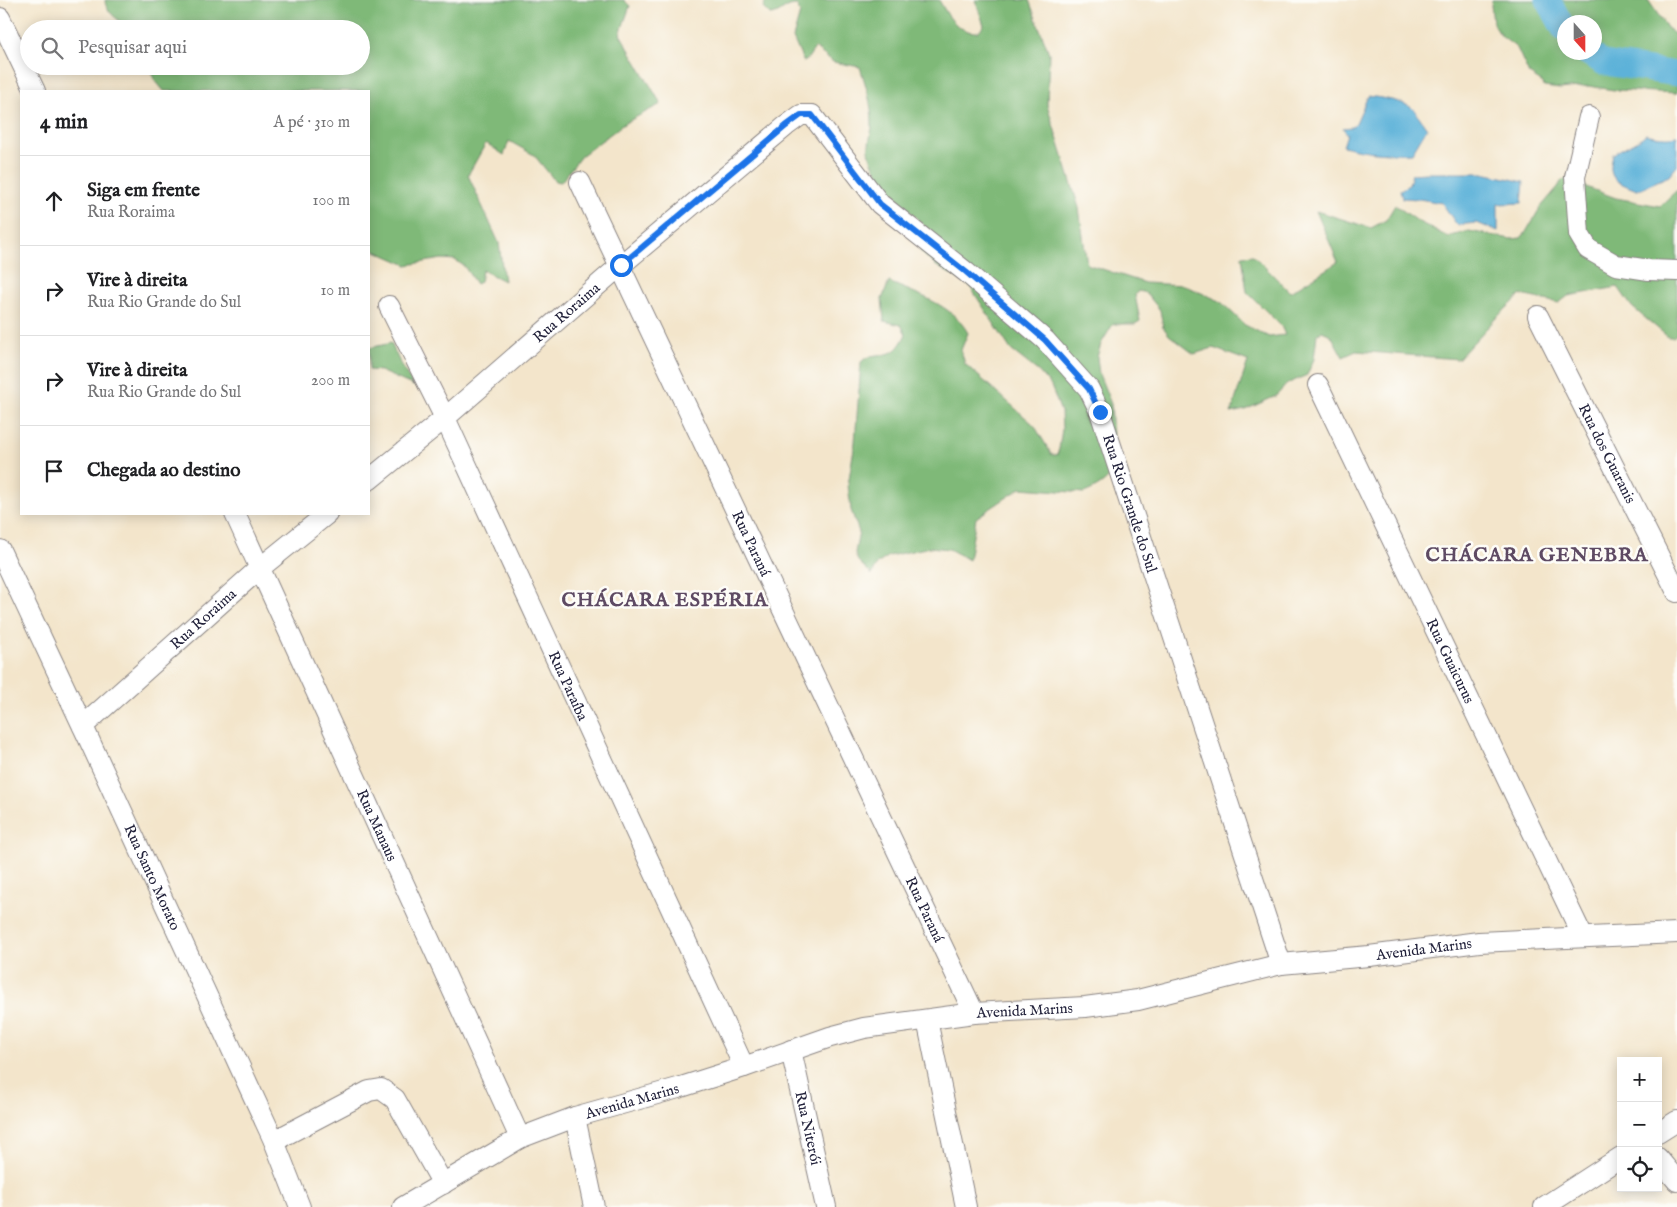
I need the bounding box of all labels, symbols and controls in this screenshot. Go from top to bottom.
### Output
north arrow [1557,15,1602,60]
search box [20,20,370,75]
icon: search [38,34,66,62]
text: Pesquisar aqui [78,36,187,60]
text: 4 min [40,109,88,136]
text: A pé · 310 m [274,113,350,133]
text: Siga em frente [87,179,200,203]
icon: ahead [40,187,68,215]
text: 100 m [313,191,350,211]
text: Rua Roraima [87,203,175,223]
route start [610,254,633,277]
text: Vire à direita [87,269,187,293]
icon: right [40,277,68,305]
street label: Rua Roraima [529,278,604,347]
text: 10 m [320,281,350,301]
text: Rua Rio Grande do Sul [87,293,241,313]
text: Vire à direita [87,359,187,383]
icon: right [40,367,68,395]
text: 200 m [311,371,350,391]
text: Rua Rio Grande do Sul [87,383,241,403]
route end [1089,401,1112,424]
street label: Rua dos Guaranis [1574,401,1640,507]
street label: Rua Rio Grande do Sul [1098,432,1161,576]
icon: arrive [40,457,68,485]
text: Chegada ao destino [87,459,240,483]
street label: Rua Paraná [727,508,775,580]
district label: CHÁCARA GENEBRA [1425,543,1649,568]
street label: Rua Roraima [166,584,241,654]
district label: CHÁCARA ESPÉRIA [561,588,769,613]
street label: Rua Guaicurus [1422,616,1478,707]
street label: Rua Paraíba [544,648,592,724]
street label: Rua Manaus [352,786,401,864]
street label: Rua Santo Morato [119,821,185,934]
street label: Rua Paraná [901,874,948,946]
street label: Avenida Marins [1374,934,1473,965]
street label: Avenida Marins [975,999,1073,1023]
map controls [1617,1057,1662,1192]
button: + [1617,1057,1662,1102]
street label: Avenida Marins [582,1079,681,1124]
street label: Rua Niterói [790,1089,825,1167]
button: − [1617,1102,1662,1147]
button: locate [1617,1147,1662,1192]

